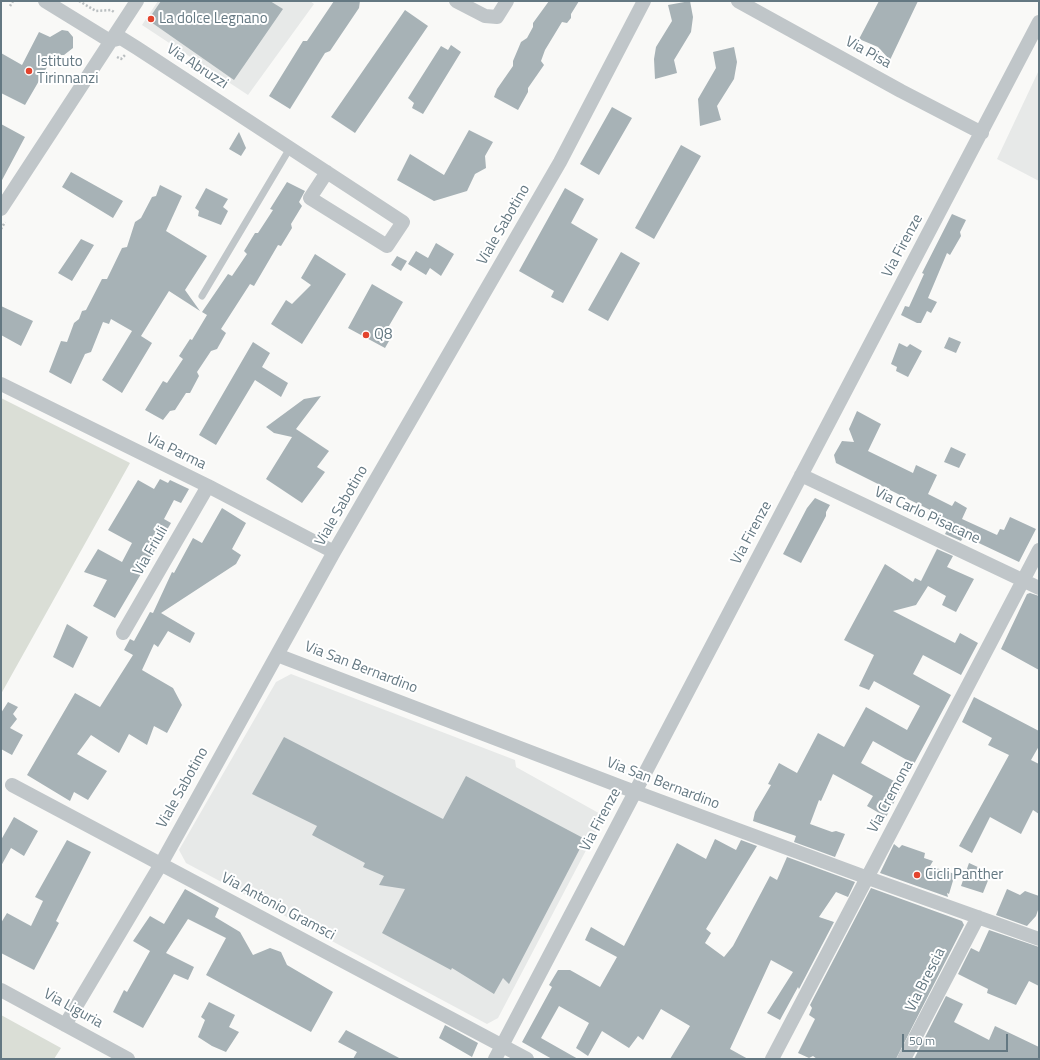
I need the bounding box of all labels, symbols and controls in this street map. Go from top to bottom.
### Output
place label: La dolce Legnano [159,10,268,28]
marker: La dolce Legnano [146,14,156,24]
street label: Via Pisa [842,33,894,73]
street label: Via Abruzzi [163,40,231,94]
place label: Istituto Tirinnanzi [37,53,98,88]
marker: Istituto Tirinnanzi [24,66,34,76]
street label: Viale Sabotino [474,182,534,268]
street label: Via Firenze [879,211,927,281]
place label: Q8 [374,326,392,344]
marker: Q8 [361,330,371,340]
street label: Via Parma [143,430,209,474]
street label: Viale Sabotino [312,463,372,549]
street label: Via Carlo Pisacane [871,484,983,548]
street label: Via Firenze [728,498,776,568]
street label: Via Friuli [130,523,172,579]
street label: Via San Bernardino [302,638,420,698]
street label: Viale Sabotino [153,744,213,832]
street label: Via San Bernardino [604,754,722,814]
street label: Via Cremona [864,758,918,836]
street label: Via Firenze [577,785,625,855]
place label: Cicli Panther [925,866,1003,884]
street label: Via Antonio Gramsci [218,869,338,945]
marker: Cicli Panther [912,870,922,880]
street label: Via Brescia [902,945,950,1015]
street label: Via Liguria [40,985,106,1033]
scale bar [904,1026,1010,1052]
text: 50 m [909,1031,935,1050]

